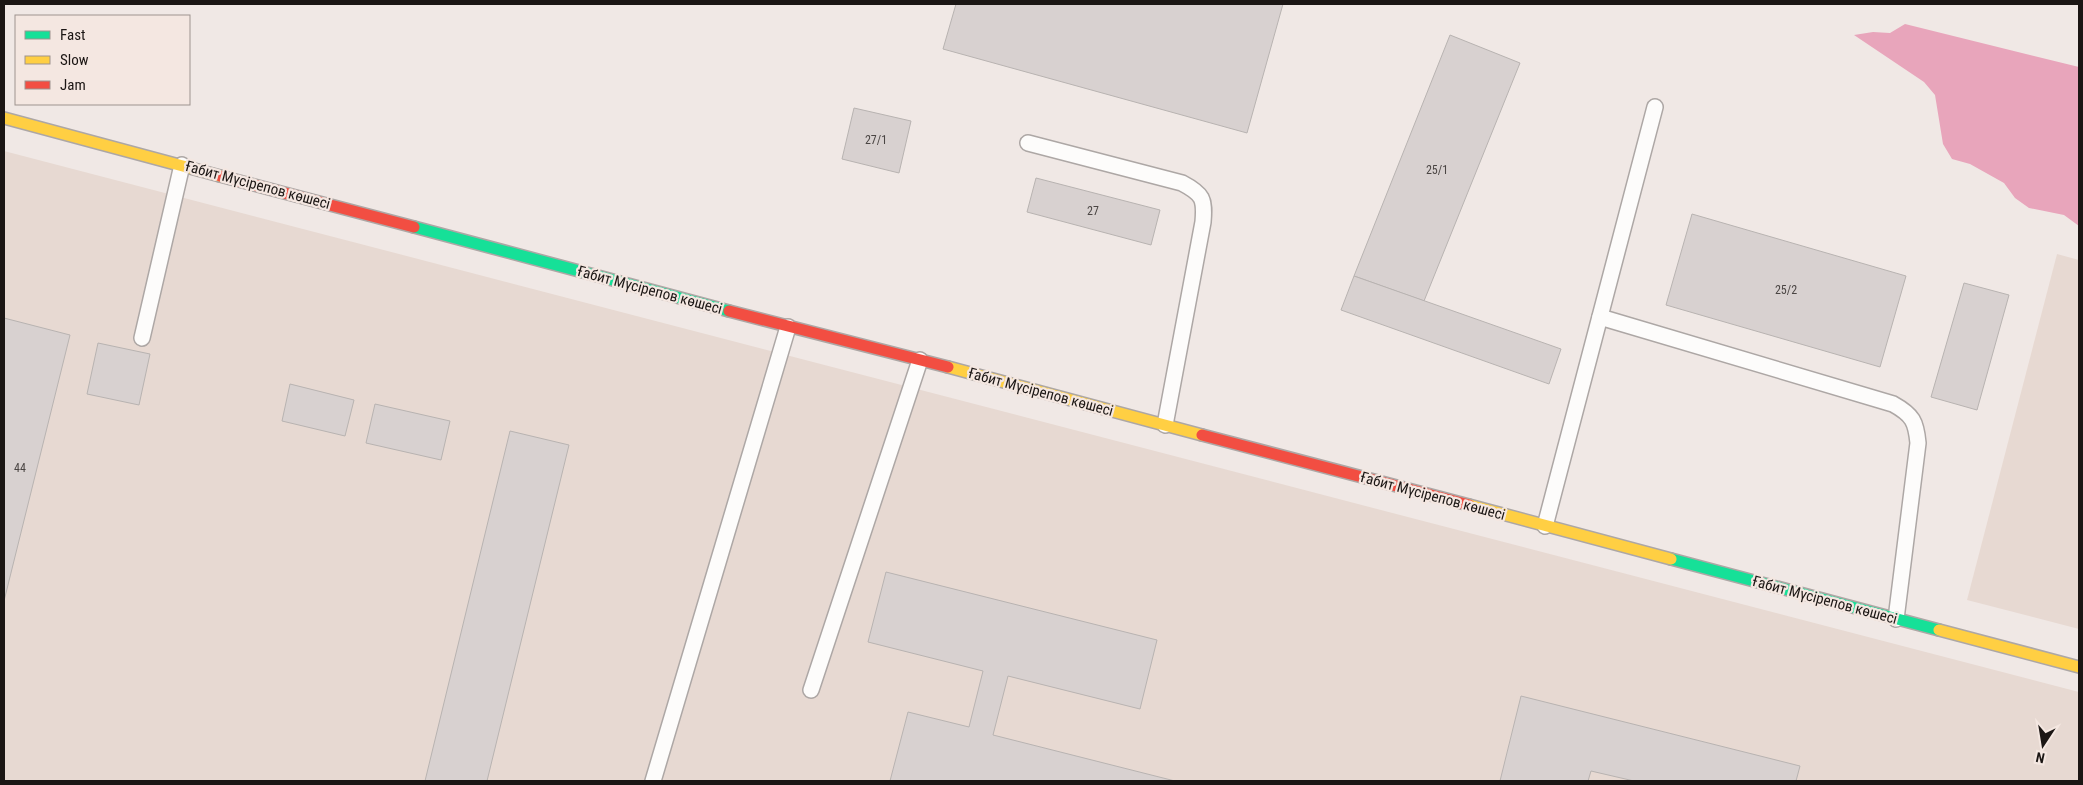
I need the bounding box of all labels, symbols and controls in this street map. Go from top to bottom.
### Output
legend [15,15,190,105]
text: Fast [60,26,85,44]
text: Slow [60,51,89,69]
text: Jam [60,76,86,94]
house number: 27/1 [865,133,887,147]
street label: Ғабит Мүсірепов көшесі [184,157,332,213]
house number: 25/1 [1426,163,1448,177]
house number: 27 [1087,204,1099,218]
street label: Ғабит Мүсірепов көшесі [576,262,724,318]
house number: 25/2 [1775,283,1797,297]
street label: Ғабит Мүсірепов көшесі [967,364,1115,420]
house number: 44 [14,461,26,475]
street label: Ғабит Мүсірепов көшесі [1359,468,1507,524]
street label: Ғабит Мүсірепов көшесі [1751,572,1899,628]
north arrow [2018,720,2068,770]
text: N [2034,749,2046,766]

